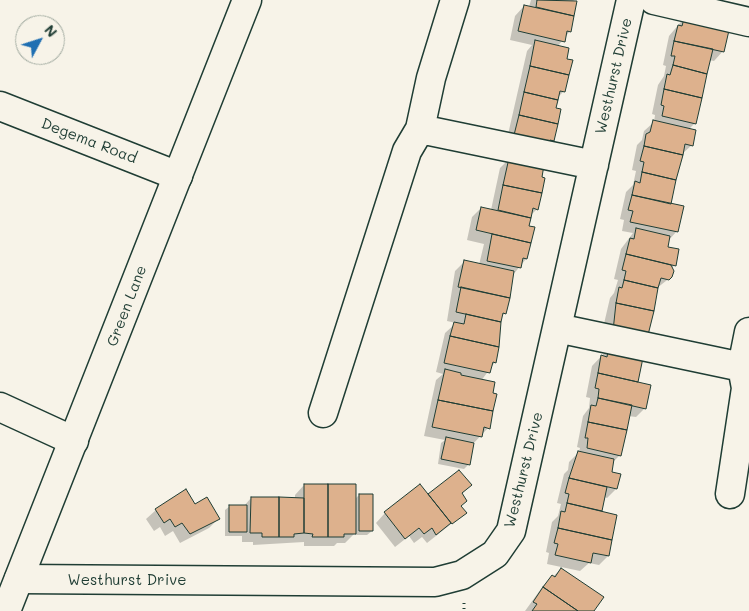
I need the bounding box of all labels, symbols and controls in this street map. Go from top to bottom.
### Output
north arrow [15,15,65,65]
street label: Westhurst Drive [592,16,636,136]
text: N [40,20,62,41]
street label: Degema Road [39,114,139,168]
street label: Green Lane [103,263,151,349]
street label: Westhurst Drive [501,410,547,530]
street label: Westhurst Drive [68,571,186,589]

